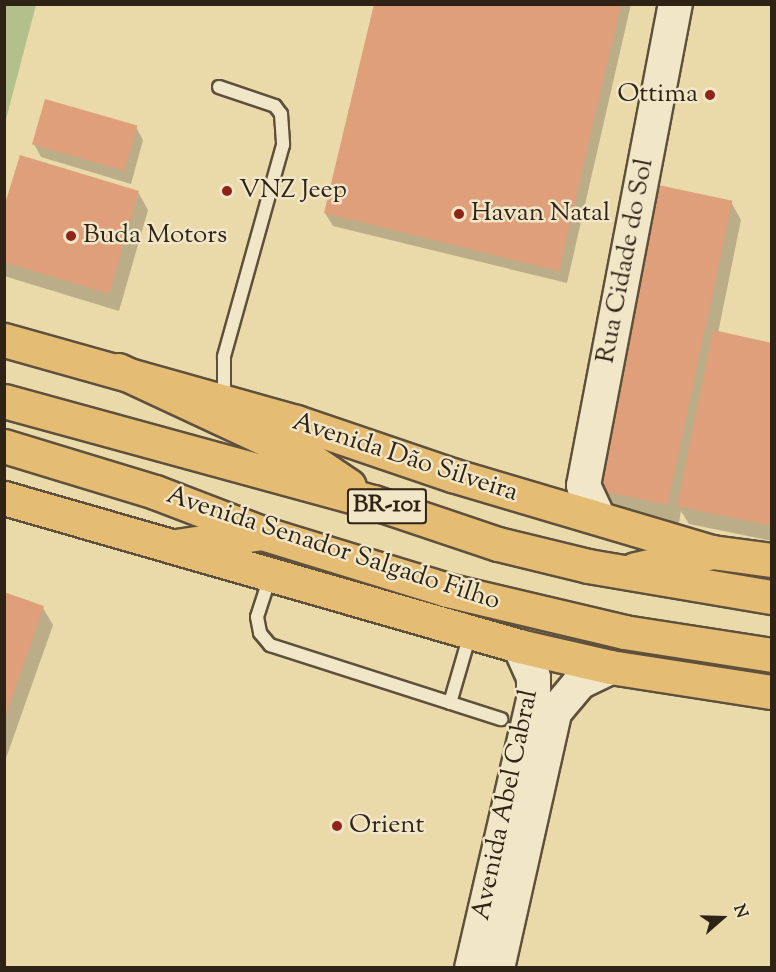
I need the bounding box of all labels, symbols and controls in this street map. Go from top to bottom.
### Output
place label: Ottima [617,79,698,111]
marker: Ottima [703,88,717,102]
street label: Rua Cidade do Sol [591,156,661,366]
place label: VNZ Jeep [239,175,347,207]
marker: VNZ Jeep [220,184,234,198]
place label: Havan Natal [471,198,610,230]
marker: Havan Natal [452,207,466,221]
place label: Buda Motors [83,220,227,252]
marker: Buda Motors [64,229,78,243]
street label: Avenida Dão Silveira [288,407,522,509]
street label: Avenida Senador Salgado Filho [162,480,504,618]
road number: BR-101 [346,485,428,527]
street label: Avenida Abel Cabral [466,687,546,923]
place label: Orient [349,810,424,842]
marker: Orient [330,819,344,833]
north arrow [692,888,752,948]
text: N [726,902,752,922]

